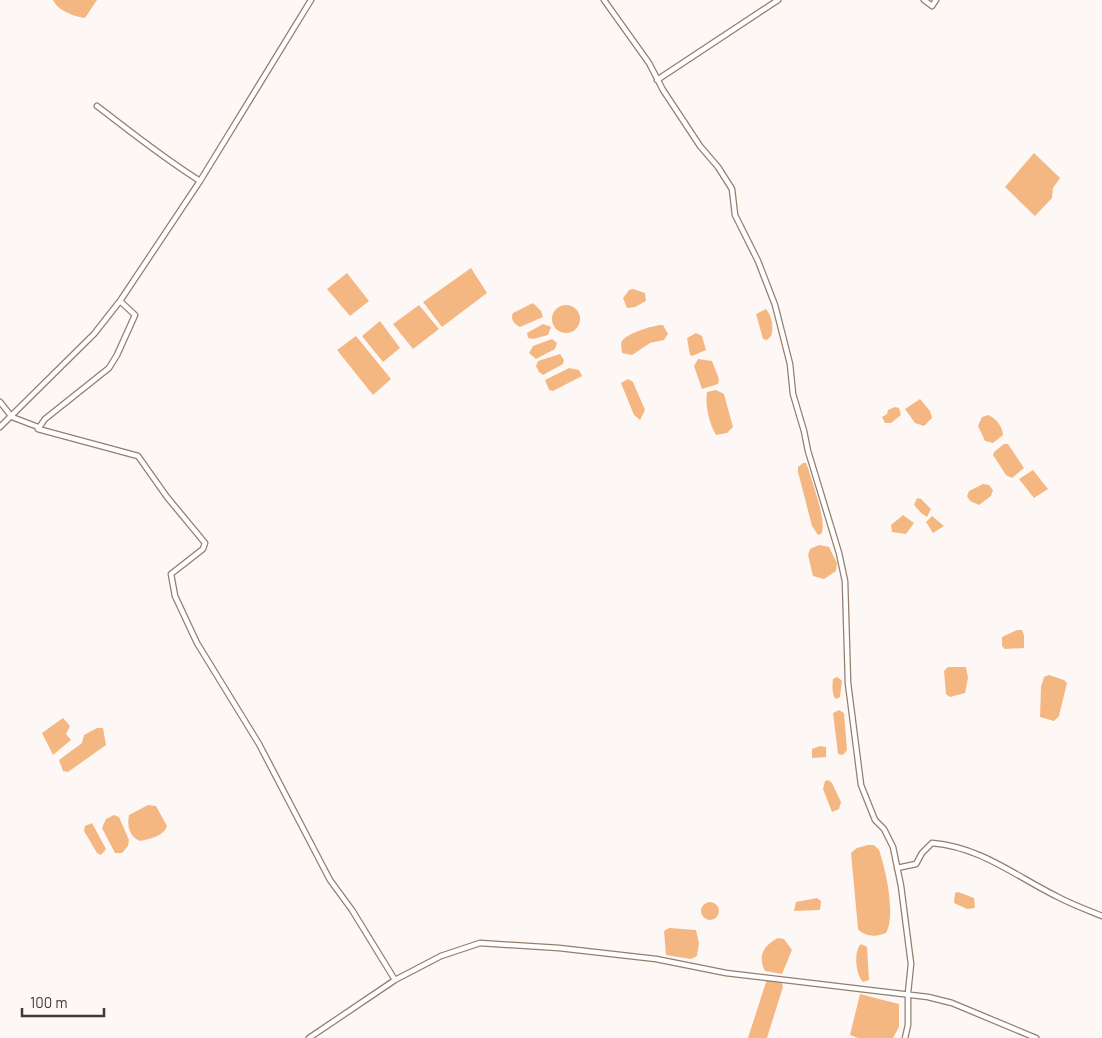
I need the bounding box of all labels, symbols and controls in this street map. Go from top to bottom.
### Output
scale bar [22,986,105,1018]
text: 100 m [30,993,68,1011]

